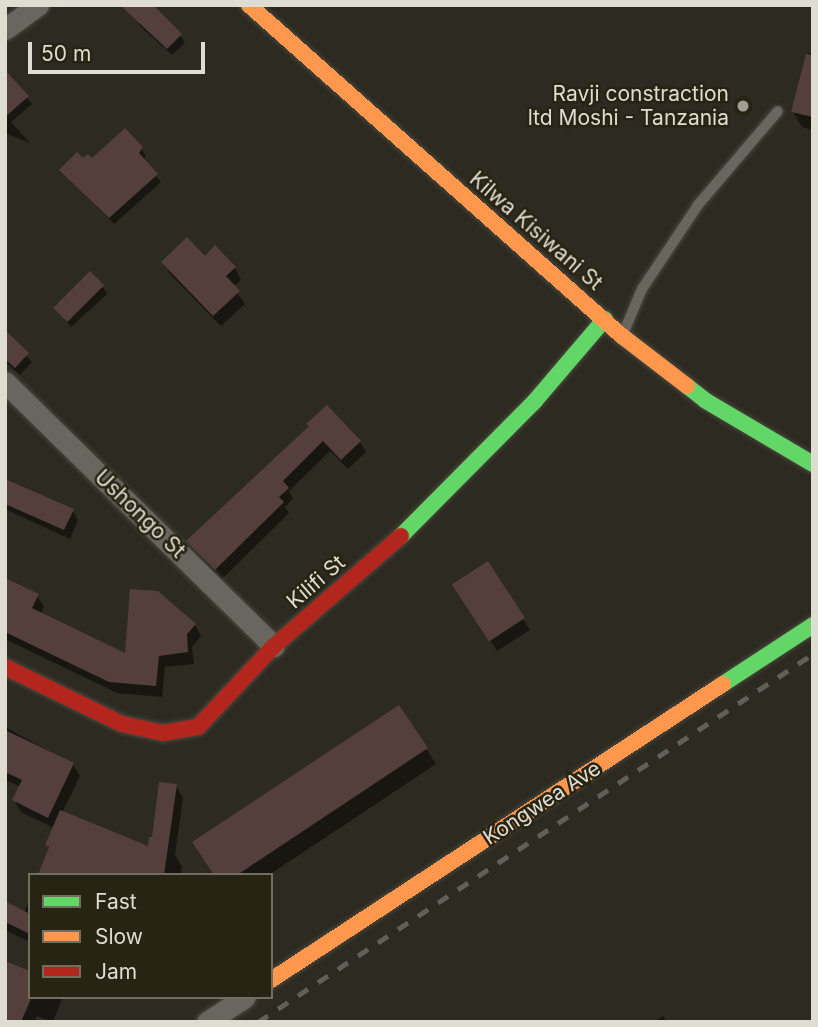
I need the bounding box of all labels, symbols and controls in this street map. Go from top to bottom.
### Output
scale bar [32,28,208,72]
text: 50 m [41,41,91,66]
place label: Ravji constraction ltd Moshi - Tanzania [528,81,729,131]
marker: Ravji constraction ltd Moshi - Tanzania [735,98,751,114]
street label: Kilwa Kisiwani St [464,166,608,296]
street label: Ushongo St [90,465,190,563]
street label: Kilifi St [282,550,350,614]
street label: Kongwea Ave [479,756,605,850]
legend [28,873,273,999]
text: Fast [95,889,137,914]
text: Slow [95,924,143,949]
text: Jam [95,959,137,984]

